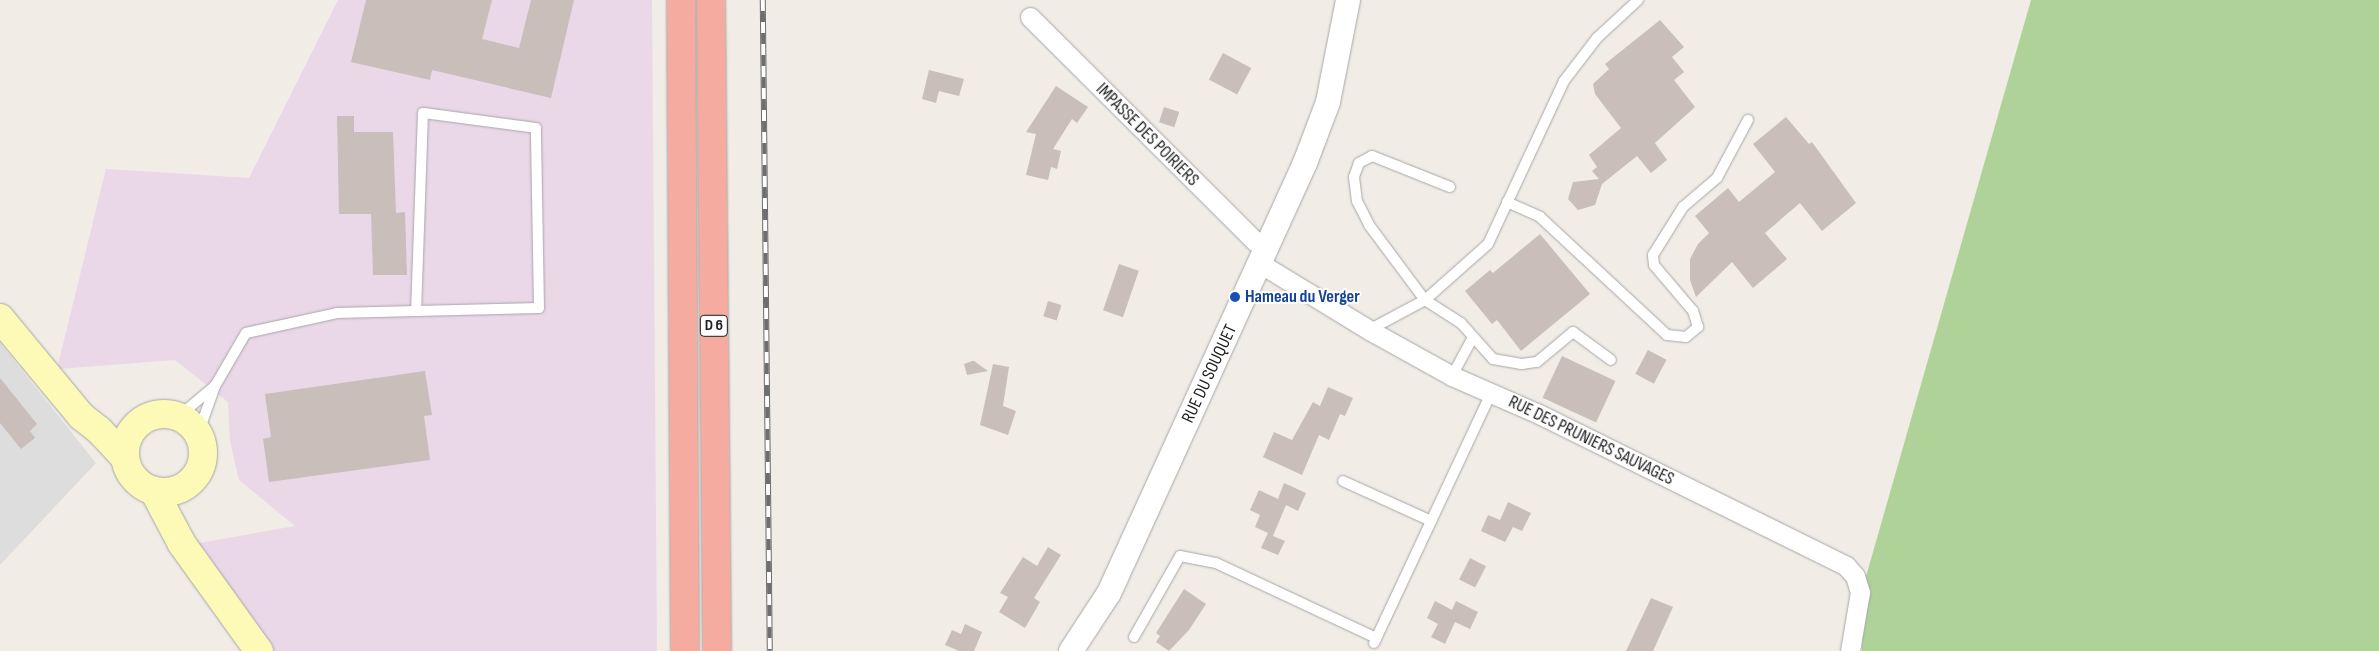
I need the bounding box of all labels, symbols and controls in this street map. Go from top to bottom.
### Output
street label: IMPASSE DES POIRIERS [1091,79,1203,191]
place label: Hameau du Verger [1245,286,1360,308]
marker: Hameau du Verger [1229,291,1241,303]
road number: D 6 [699,312,729,340]
street label: RUE DU SOUQUET [1178,321,1242,427]
street label: RUE DES PRUNIERS SAUVAGES [1505,392,1677,490]

